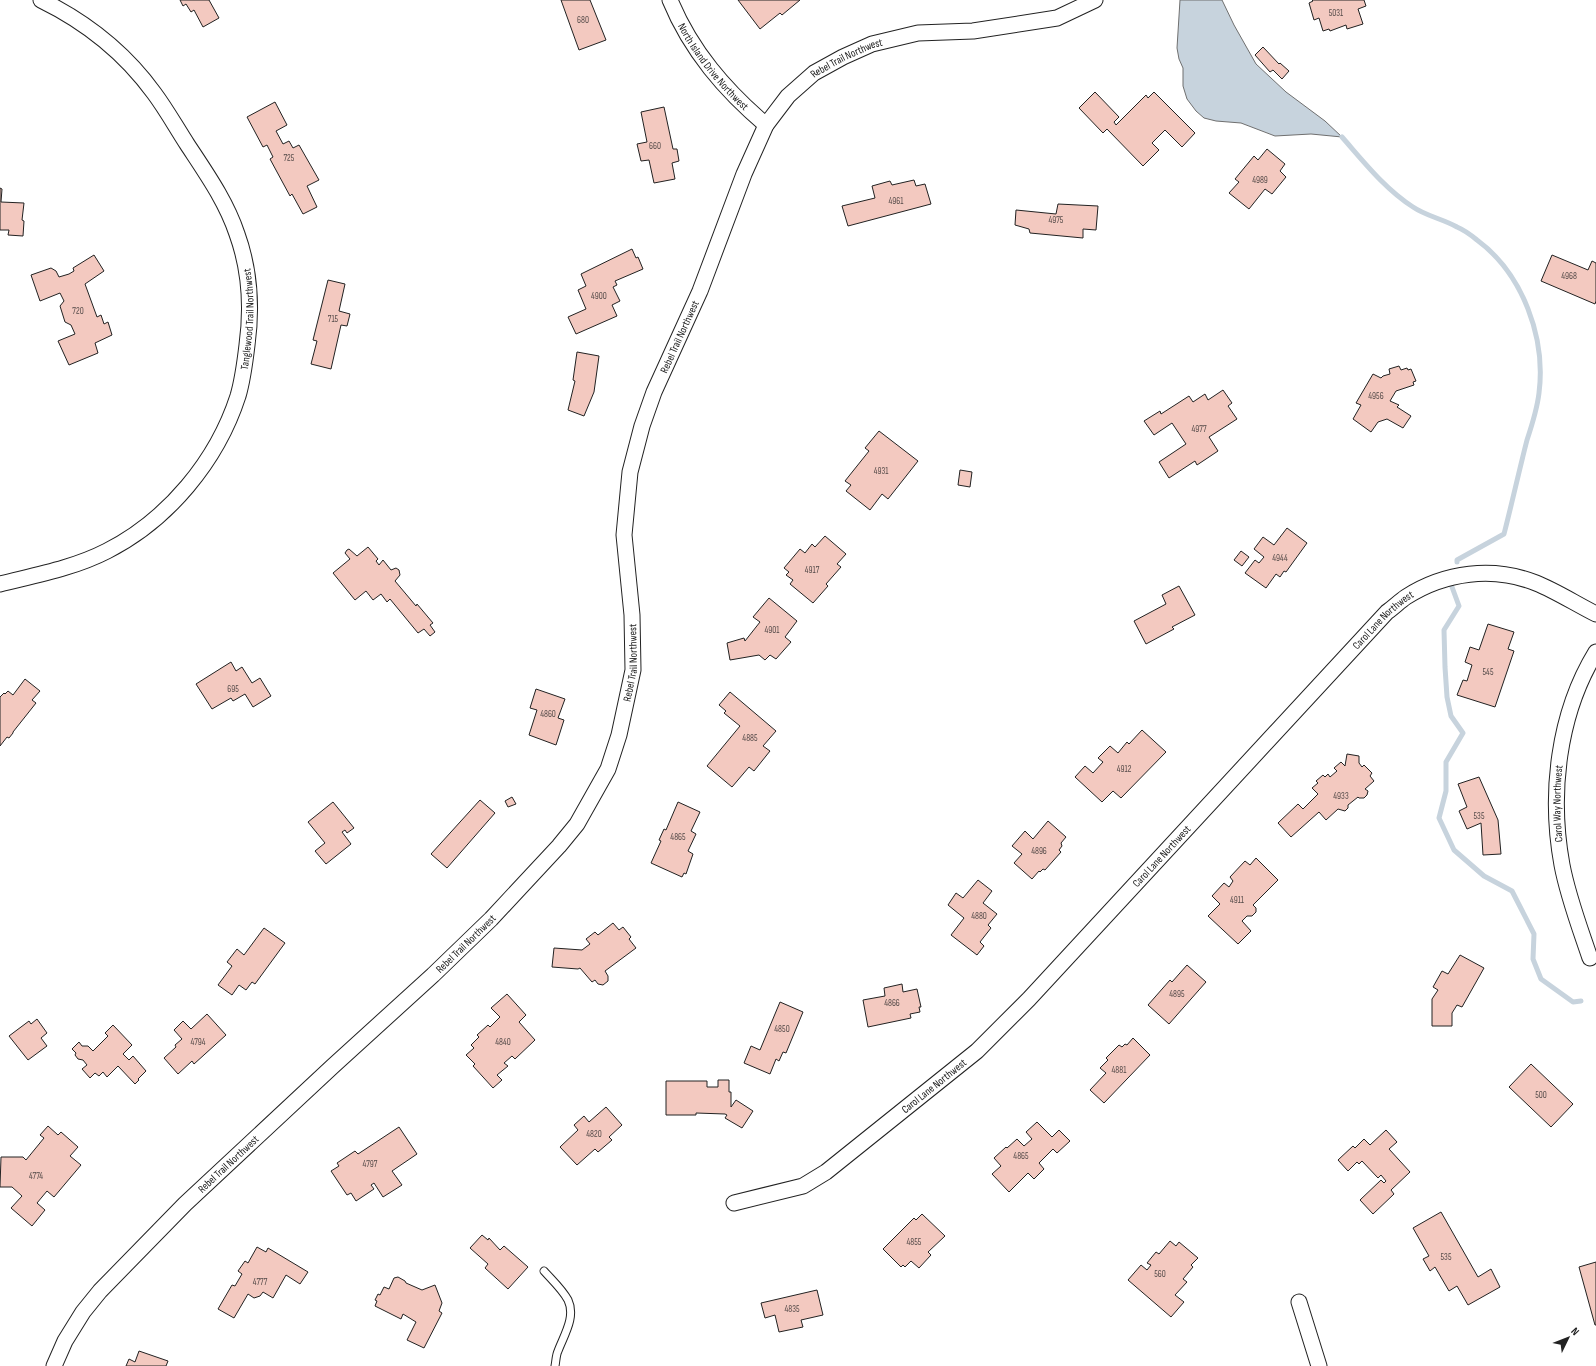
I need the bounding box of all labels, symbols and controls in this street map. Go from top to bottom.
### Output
house number: 5031 [1329,8,1344,19]
house number: 680 [577,15,589,26]
street label: North Island Drive Northwest [675,21,752,113]
street label: Rebel Trail Northwest [808,36,884,80]
house number: 660 [649,141,661,152]
house number: 725 [284,153,295,164]
house number: 4989 [1252,175,1268,186]
house number: 4961 [889,196,904,207]
house number: 4975 [1049,215,1064,226]
street label: Tanglewood Trail Northwest [238,267,257,371]
house number: 4968 [1561,271,1577,282]
house number: 4900 [591,291,607,302]
street label: Rebel Trail Northwest [658,298,702,375]
house number: 720 [72,306,84,317]
house number: 715 [328,314,339,325]
house number: 4956 [1368,391,1384,402]
house number: 4977 [1192,424,1207,435]
house number: 4931 [874,466,889,477]
house number: 4944 [1272,553,1288,564]
house number: 4917 [805,565,820,576]
street label: Carol Lane Northwest [1350,588,1416,652]
street label: Rebel Trail Northwest [620,623,640,703]
house number: 4901 [765,625,780,636]
house number: 545 [1482,667,1494,678]
house number: 695 [227,684,239,695]
house number: 4860 [540,709,556,720]
house number: 4885 [742,733,758,744]
house number: 4912 [1117,764,1132,775]
street label: Carol Way Northwest [1550,764,1566,843]
house number: 4933 [1333,791,1349,802]
house number: 535 [1474,811,1485,822]
street label: Carol Lane Northwest [1130,822,1194,890]
house number: 4865 [670,832,686,843]
house number: 4896 [1031,846,1047,857]
house number: 4911 [1230,895,1245,906]
house number: 4880 [971,911,987,922]
street label: Rebel Trail Northwest [433,912,499,976]
house number: 4895 [1169,989,1185,1000]
house number: 4866 [884,998,900,1009]
house number: 4850 [774,1024,790,1035]
house number: 4794 [190,1037,206,1048]
house number: 4840 [495,1037,511,1048]
street label: Carol Lane Northwest [899,1056,970,1116]
house number: 4881 [1112,1065,1127,1076]
house number: 500 [1535,1090,1547,1101]
house number: 4820 [586,1129,602,1140]
street label: Rebel Trail Northwest [195,1132,262,1196]
house number: 4865 [1013,1151,1029,1162]
house number: 4797 [363,1159,378,1170]
house number: 4774 [29,1171,43,1182]
house number: 4855 [907,1237,922,1248]
house number: 535 [1441,1252,1452,1263]
house number: 560 [1154,1269,1166,1280]
house number: 4777 [253,1277,268,1288]
house number: 4835 [784,1304,800,1315]
north arrow [1548,1318,1588,1358]
text: N [1568,1325,1582,1338]

